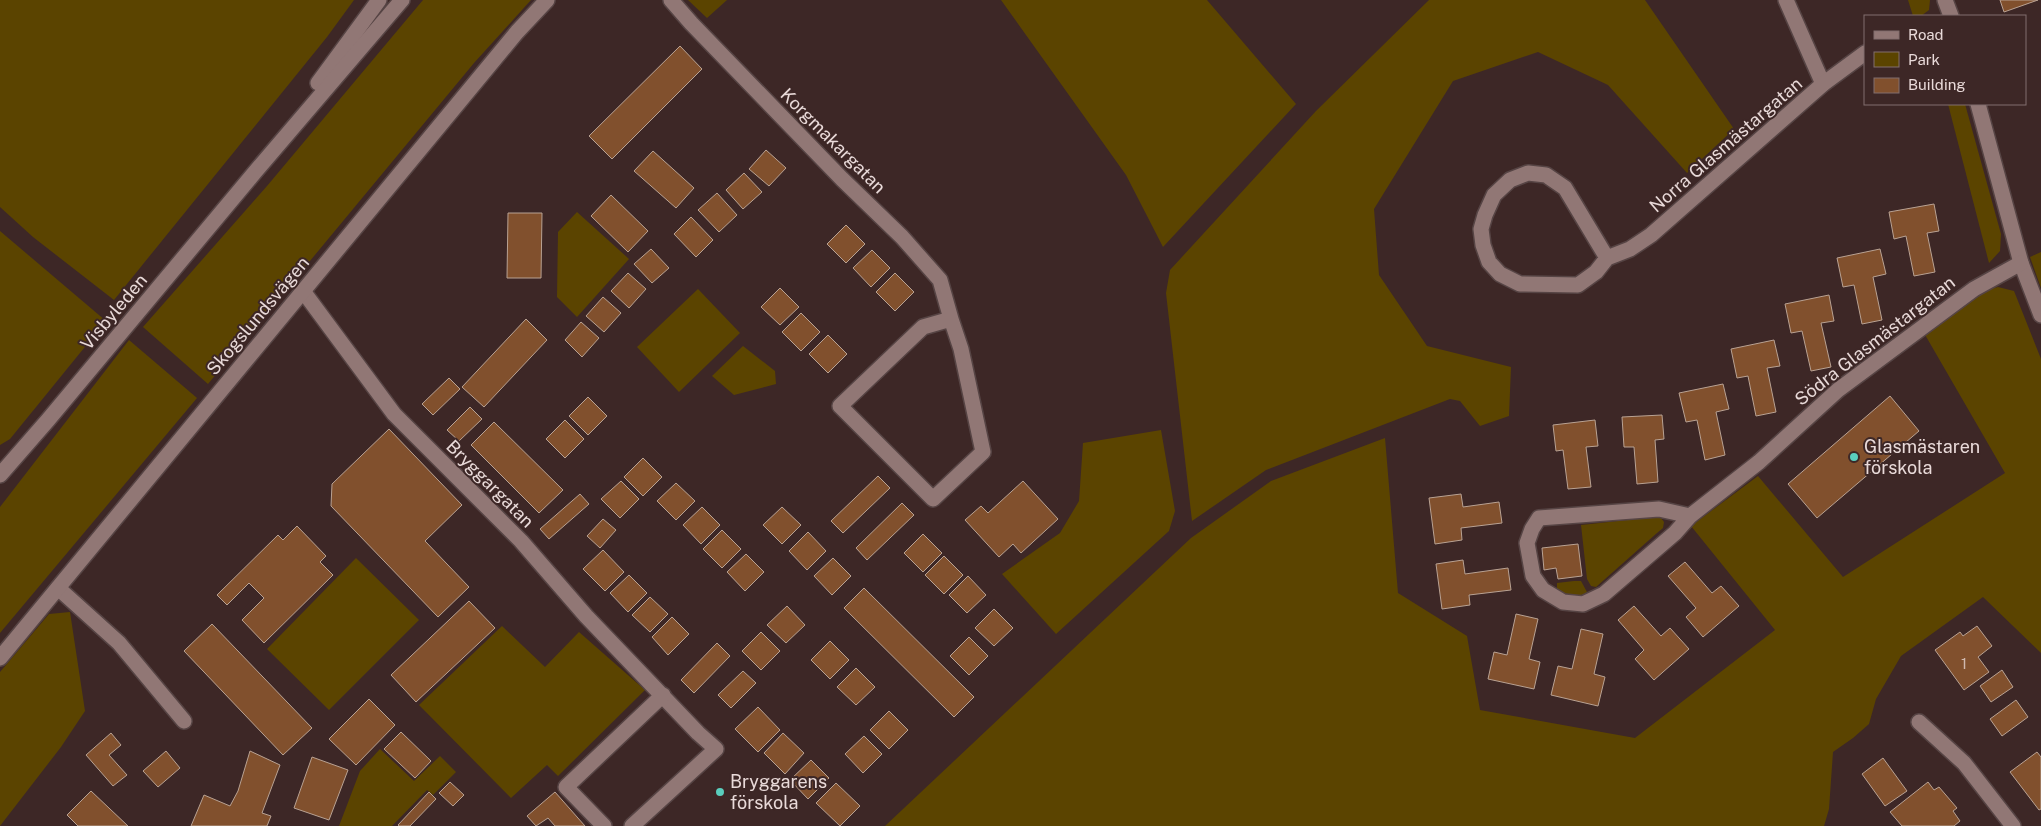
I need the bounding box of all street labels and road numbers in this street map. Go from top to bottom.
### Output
street label: Norra Glasmästargatan [1645,73,1806,217]
street label: Korgmakargatan [777,84,890,197]
street label: Skogslundsvägen [202,252,313,379]
street label: Visbyleden [76,270,151,354]
street label: Södra Glasmästargatan [1790,272,1959,410]
street label: Bryggargatan [442,436,538,532]

